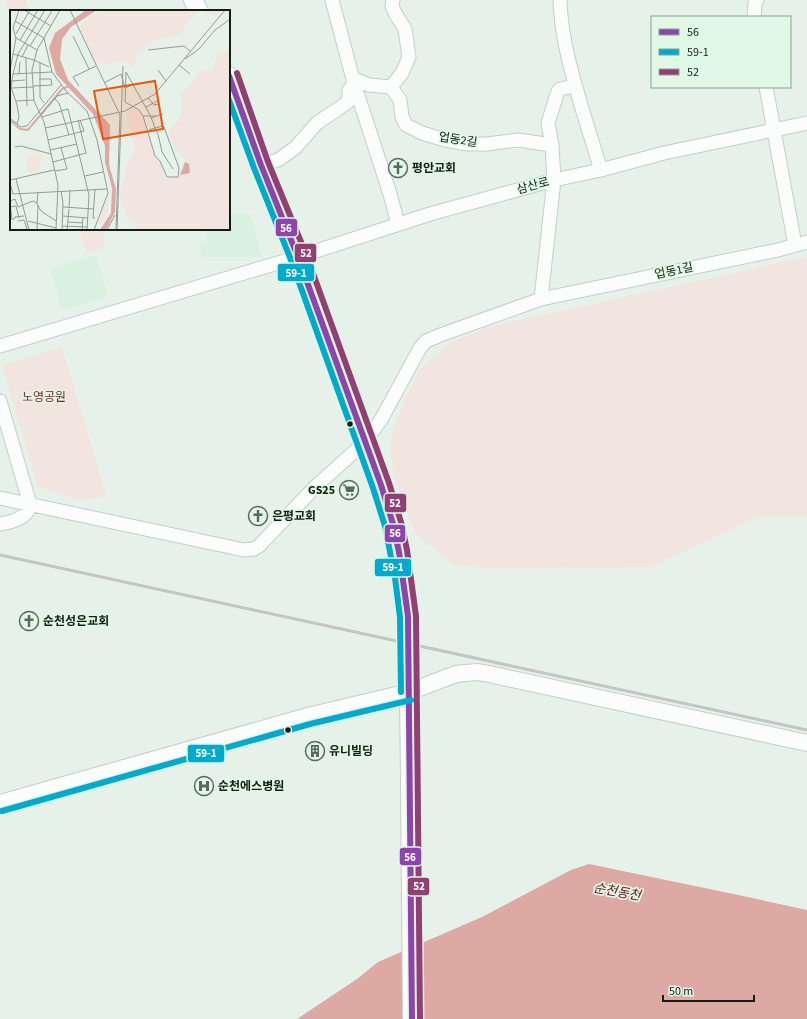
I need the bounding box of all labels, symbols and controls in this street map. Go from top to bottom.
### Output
inset map [10,10,230,230]
legend [651,16,791,88]
text: 56 [687,24,699,41]
text: 59-1 [687,44,709,61]
text: 52 [687,64,699,81]
street label: 업동2길 [437,129,479,151]
church icon: 평안교회 [387,157,409,179]
place label: 평안교회 [412,160,456,177]
street label: 삼산로 [515,174,551,198]
line badge: 56 [275,218,298,237]
text: 56 [280,221,292,236]
line badge: 52 [294,243,317,263]
text: 52 [300,246,312,261]
street label: 업동1길 [653,259,695,283]
line badge: 59-1 [277,263,315,282]
text: 59-1 [285,266,307,281]
park label: 노영공원 [22,389,66,406]
unlabelled marker [345,419,355,429]
supermarket icon: GS25 [338,479,360,501]
place label: GS25 [308,482,335,499]
line badge: 52 [384,493,407,513]
text: 52 [389,496,401,511]
church icon: 은평교회 [247,505,269,527]
place label: 은평교회 [272,508,316,525]
line badge: 56 [384,524,406,543]
text: 56 [389,526,401,541]
line badge: 59-1 [374,558,412,577]
text: 59-1 [382,560,404,575]
church icon: 순천성은교회 [18,610,40,632]
place label: 순천성은교회 [43,613,109,630]
unlabelled marker [283,725,293,735]
building icon: 유니빌딩 [304,740,326,762]
place label: 유니빌딩 [329,743,373,760]
line badge: 59-1 [187,744,225,763]
text: 59-1 [195,746,217,761]
hospital icon: 순천에스병원 [193,775,215,797]
place label: 순천에스병원 [218,778,284,795]
line badge: 56 [399,847,422,866]
text: 56 [404,850,416,865]
line badge: 52 [407,877,430,896]
text: 52 [413,879,425,894]
water label: 순천동천 [592,879,643,905]
scale bar [663,977,754,1003]
text: 50 m [669,983,693,1000]

